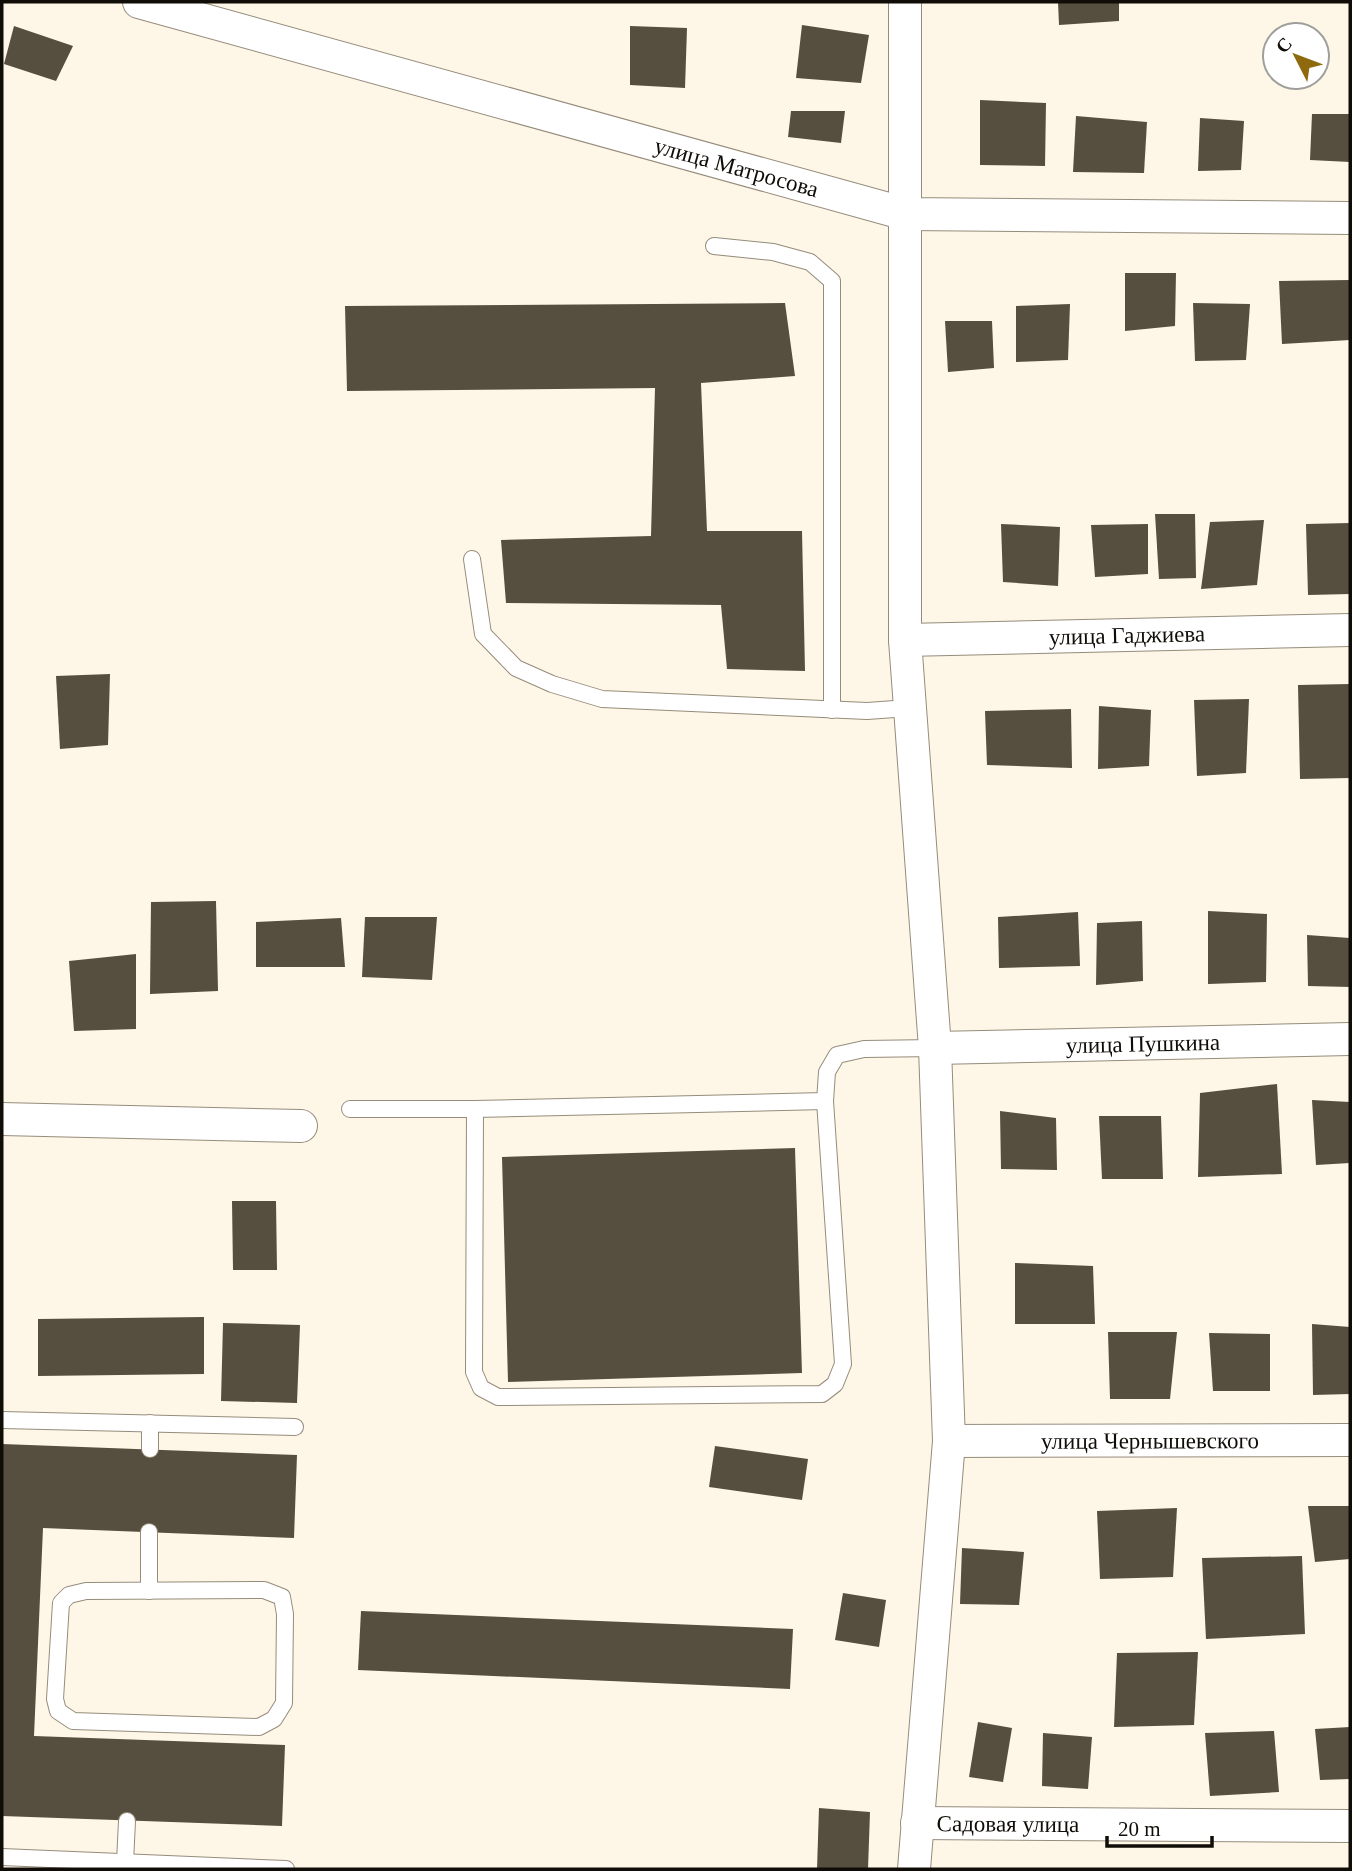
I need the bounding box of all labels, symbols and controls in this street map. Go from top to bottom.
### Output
north arrow [1261,21,1331,91]
text: С [1271,33,1296,57]
street label: улица Матросова [652,133,821,202]
street label: улица Гаджиева [1048,621,1205,650]
street label: улица Пушкина [1065,1030,1220,1058]
street label: улица Чернышевского [1041,1428,1259,1454]
scale bar [1107,1804,1212,1848]
street label: Садовая улица [937,1811,1079,1837]
text: 20 m [1118,1817,1161,1841]

